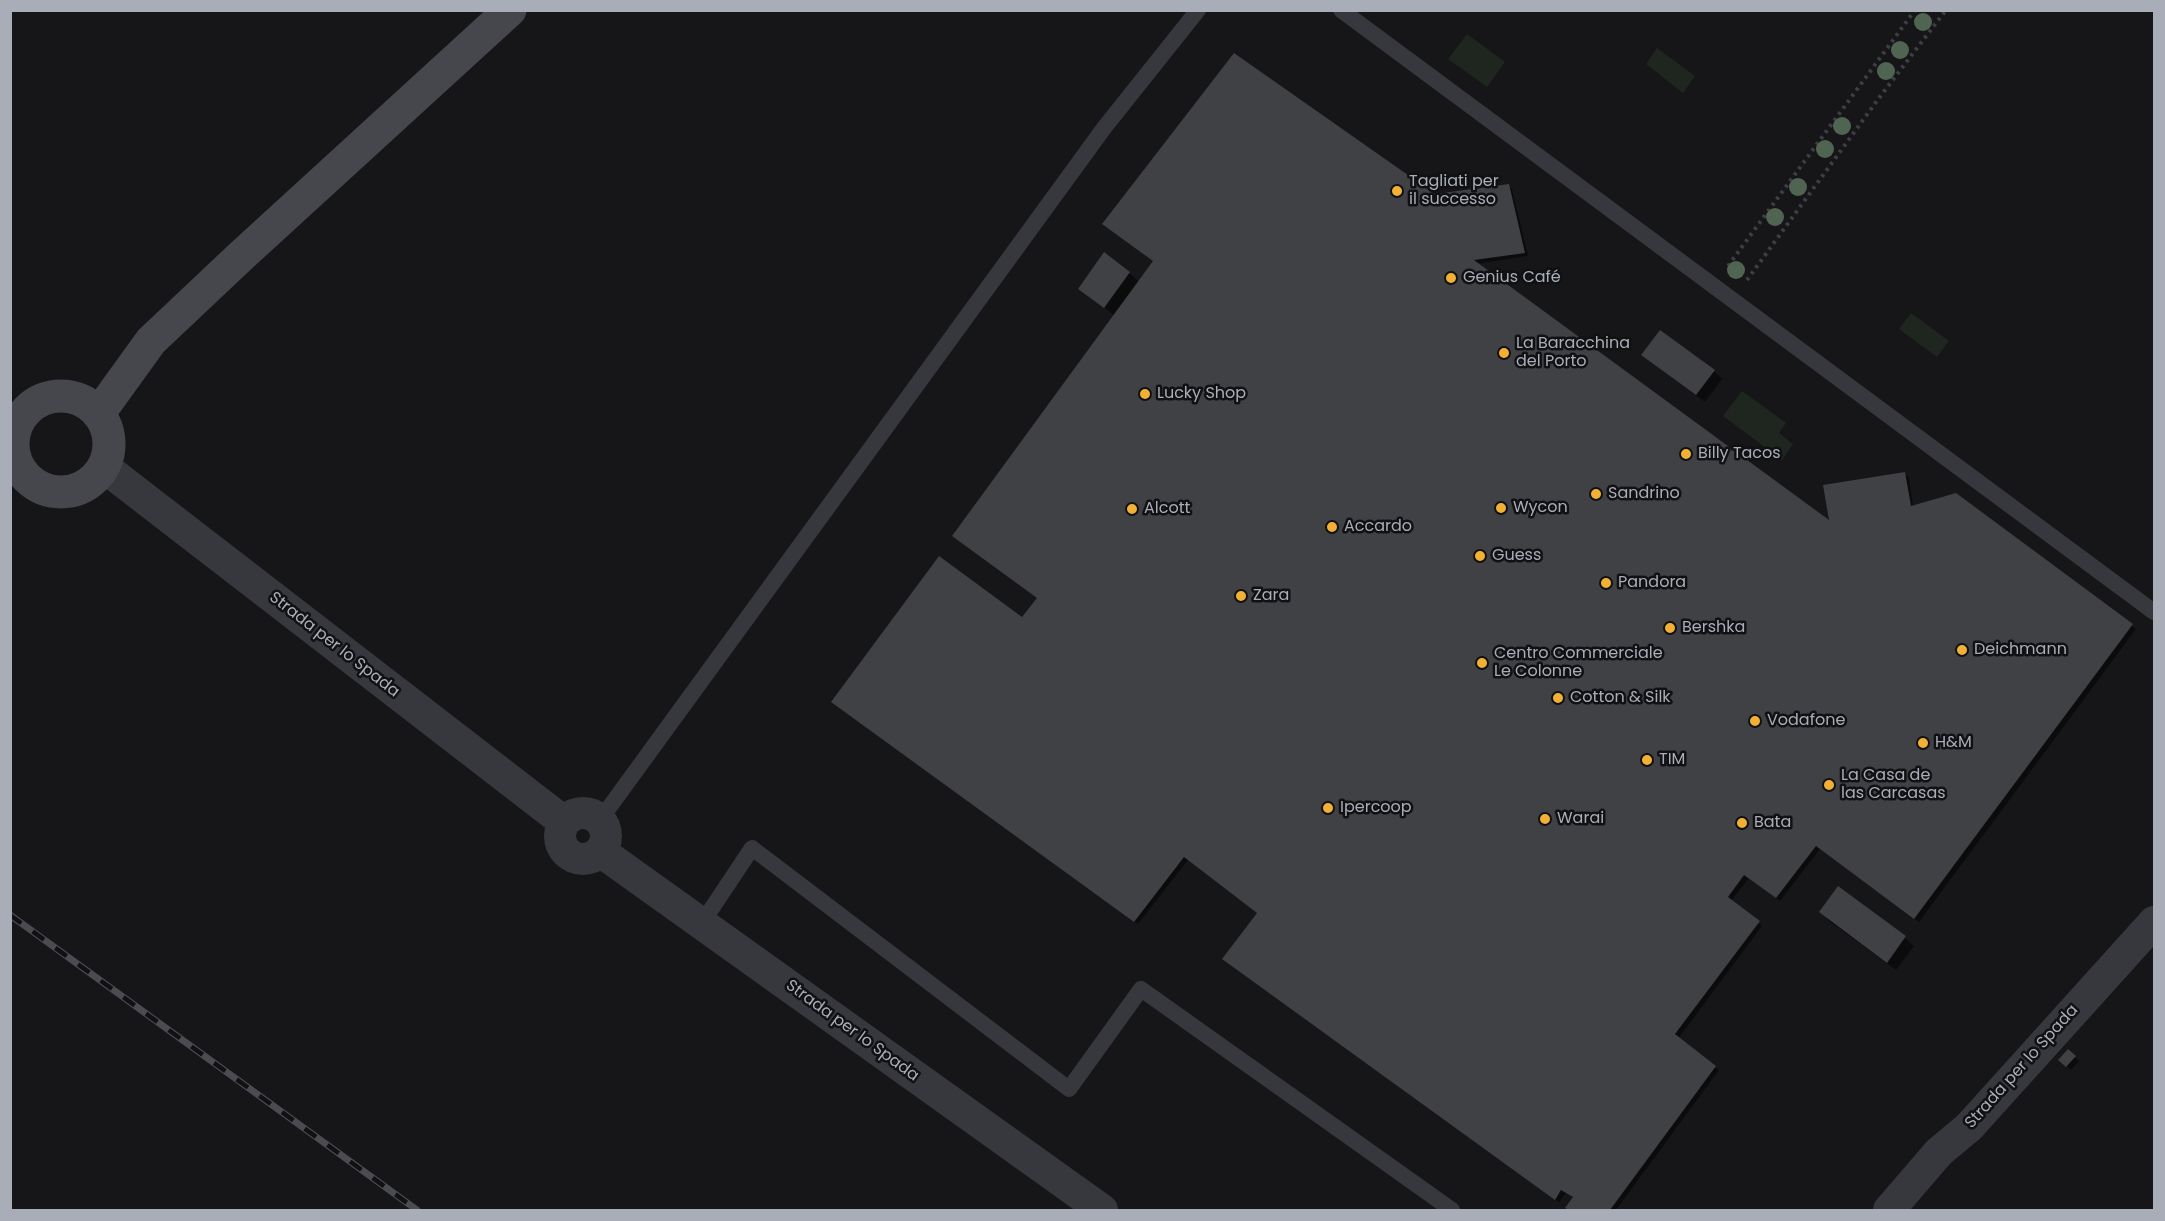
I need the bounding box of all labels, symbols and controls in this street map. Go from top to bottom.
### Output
place label: Tagliati per il successo [1409,172,1499,210]
marker: Tagliati per il successo [1390,184,1404,198]
place label: Genius Café [1463,268,1561,288]
marker: Genius Café [1444,271,1458,285]
place label: La Baracchina del Porto [1516,334,1630,372]
marker: La Baracchina del Porto [1497,346,1511,360]
place label: Lucky Shop [1157,384,1246,404]
marker: Lucky Shop [1138,387,1152,401]
place label: Billy Tacos [1698,444,1781,464]
marker: Billy Tacos [1679,447,1693,461]
place label: Sandrino [1608,484,1680,504]
marker: Sandrino [1589,487,1603,501]
place label: Wycon [1513,498,1568,518]
place label: Alcott [1144,499,1190,519]
marker: Wycon [1494,501,1508,515]
marker: Alcott [1125,502,1139,516]
place label: Accardo [1344,517,1412,537]
marker: Accardo [1325,520,1339,534]
place label: Guess [1492,546,1541,566]
marker: Guess [1473,549,1487,563]
place label: Pandora [1618,573,1686,593]
marker: Pandora [1599,576,1613,590]
place label: Zara [1253,586,1289,606]
street label: Strada per lo Spada [265,588,403,702]
marker: Zara [1234,589,1248,603]
place label: Bershka [1682,618,1745,638]
marker: Bershka [1663,621,1677,635]
place label: Deichmann [1974,640,2067,660]
marker: Deichmann [1955,643,1969,657]
place label: Centro Commerciale Le Colonne [1494,644,1663,682]
marker: Centro Commerciale Le Colonne [1475,656,1489,670]
place label: Cotton & Silk [1570,688,1671,708]
marker: Cotton & Silk [1551,691,1565,705]
place label: Vodafone [1767,711,1845,731]
marker: Vodafone [1748,714,1762,728]
place label: H&M [1935,733,1972,753]
marker: H&M [1916,736,1930,750]
place label: TIM [1659,750,1685,770]
marker: TIM [1640,753,1654,767]
place label: La Casa de las Carcasas [1841,766,1946,804]
marker: La Casa de las Carcasas [1822,778,1836,792]
place label: Ipercoop [1340,798,1412,818]
marker: Ipercoop [1321,801,1335,815]
place label: Warai [1557,809,1604,829]
marker: Warai [1538,812,1552,826]
place label: Bata [1754,813,1791,833]
marker: Bata [1735,816,1749,830]
street label: Strada per lo Spada [782,976,922,1086]
street label: Strada per lo Spada [1961,1001,2083,1133]

